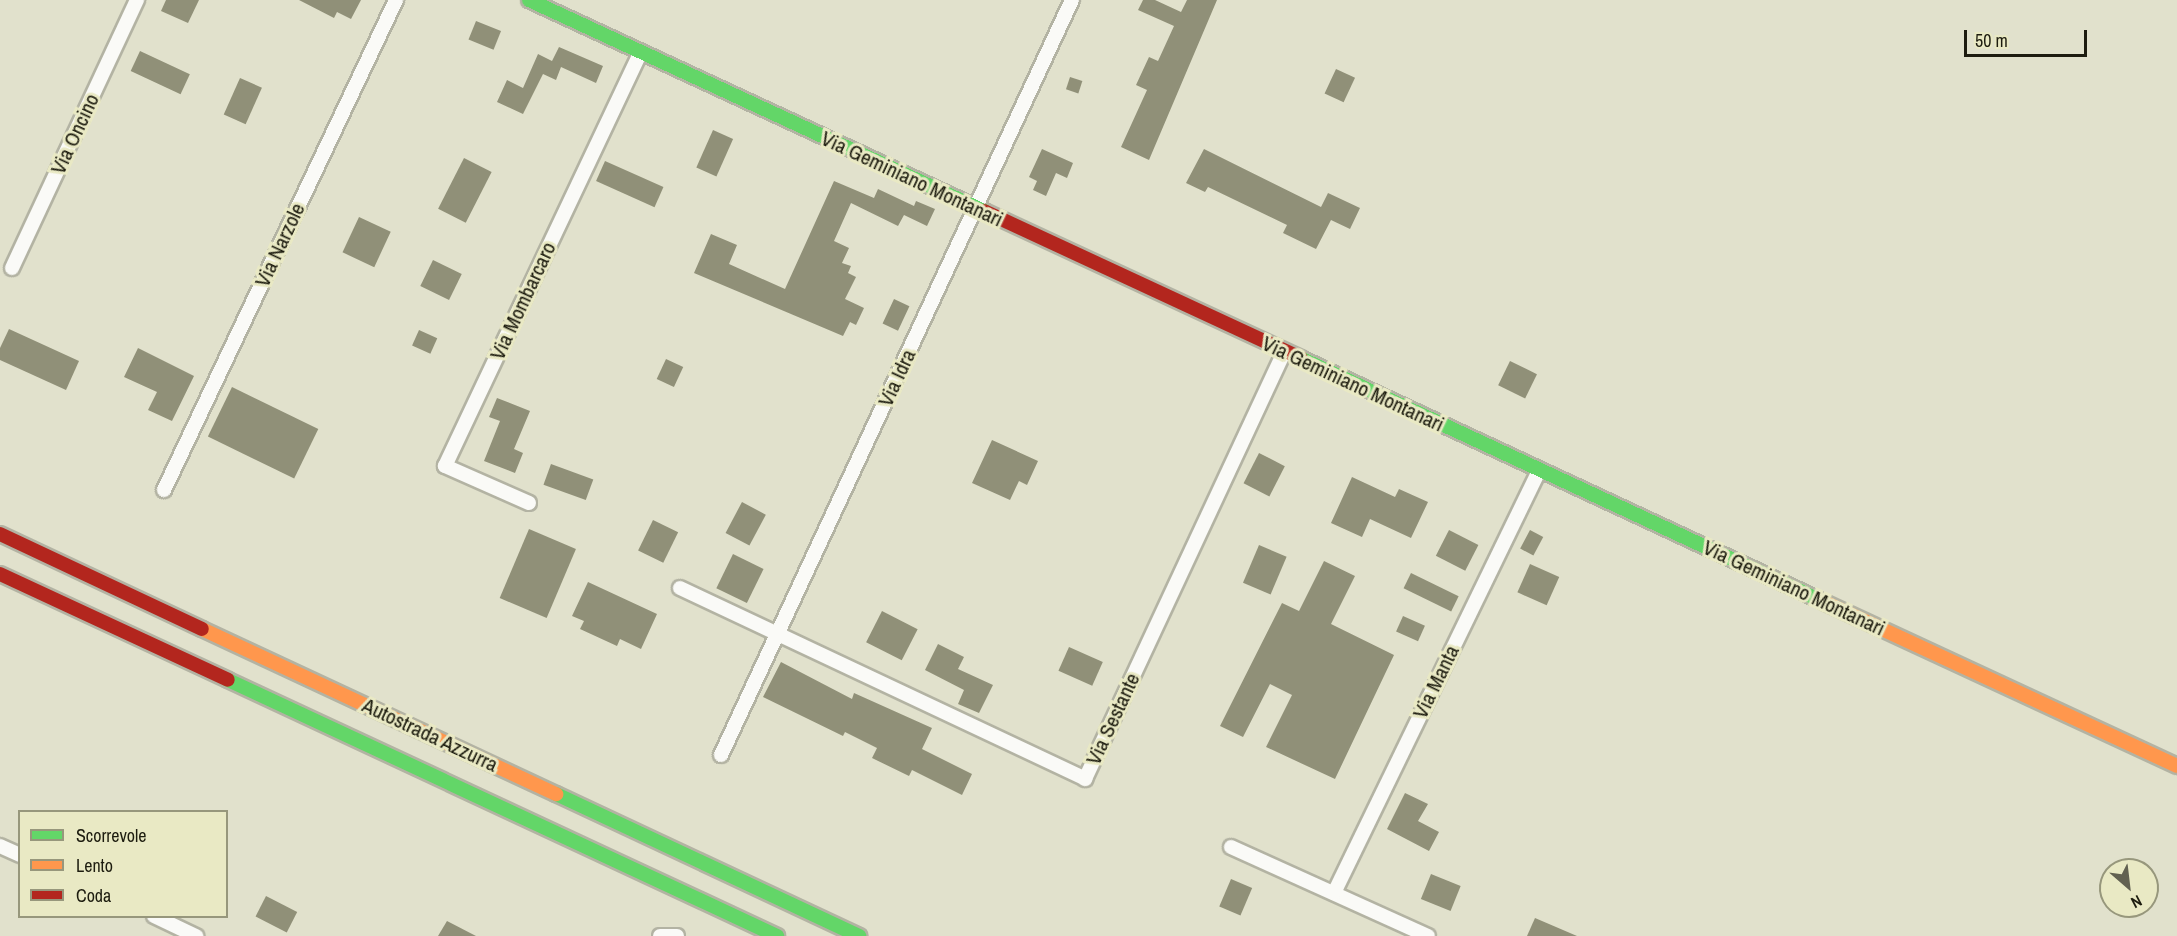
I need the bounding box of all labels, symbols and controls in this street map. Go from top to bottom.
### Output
scale bar [1967,18,2090,56]
text: 50 m [1975,28,2008,53]
street label: Via Oncino [45,90,105,178]
street label: Via Geminiano Montanari [817,126,1007,232]
street label: Via Narzole [250,199,310,291]
street label: Via Mombarcaro [485,238,561,364]
street label: Via Geminiano Montanari [1258,331,1448,437]
street label: Via Idra [873,345,921,411]
street label: Via Geminiano Montanari [1699,535,1889,641]
street label: Via Manta [1408,641,1464,723]
street label: Via Sestante [1081,669,1145,769]
street label: Autostrada Azzurra [358,692,502,778]
legend [18,810,228,918]
text: Scorrevole [76,823,147,848]
text: Lento [76,853,113,878]
north arrow [2099,858,2159,918]
text: Coda [76,883,111,908]
text: N [2127,890,2146,914]

